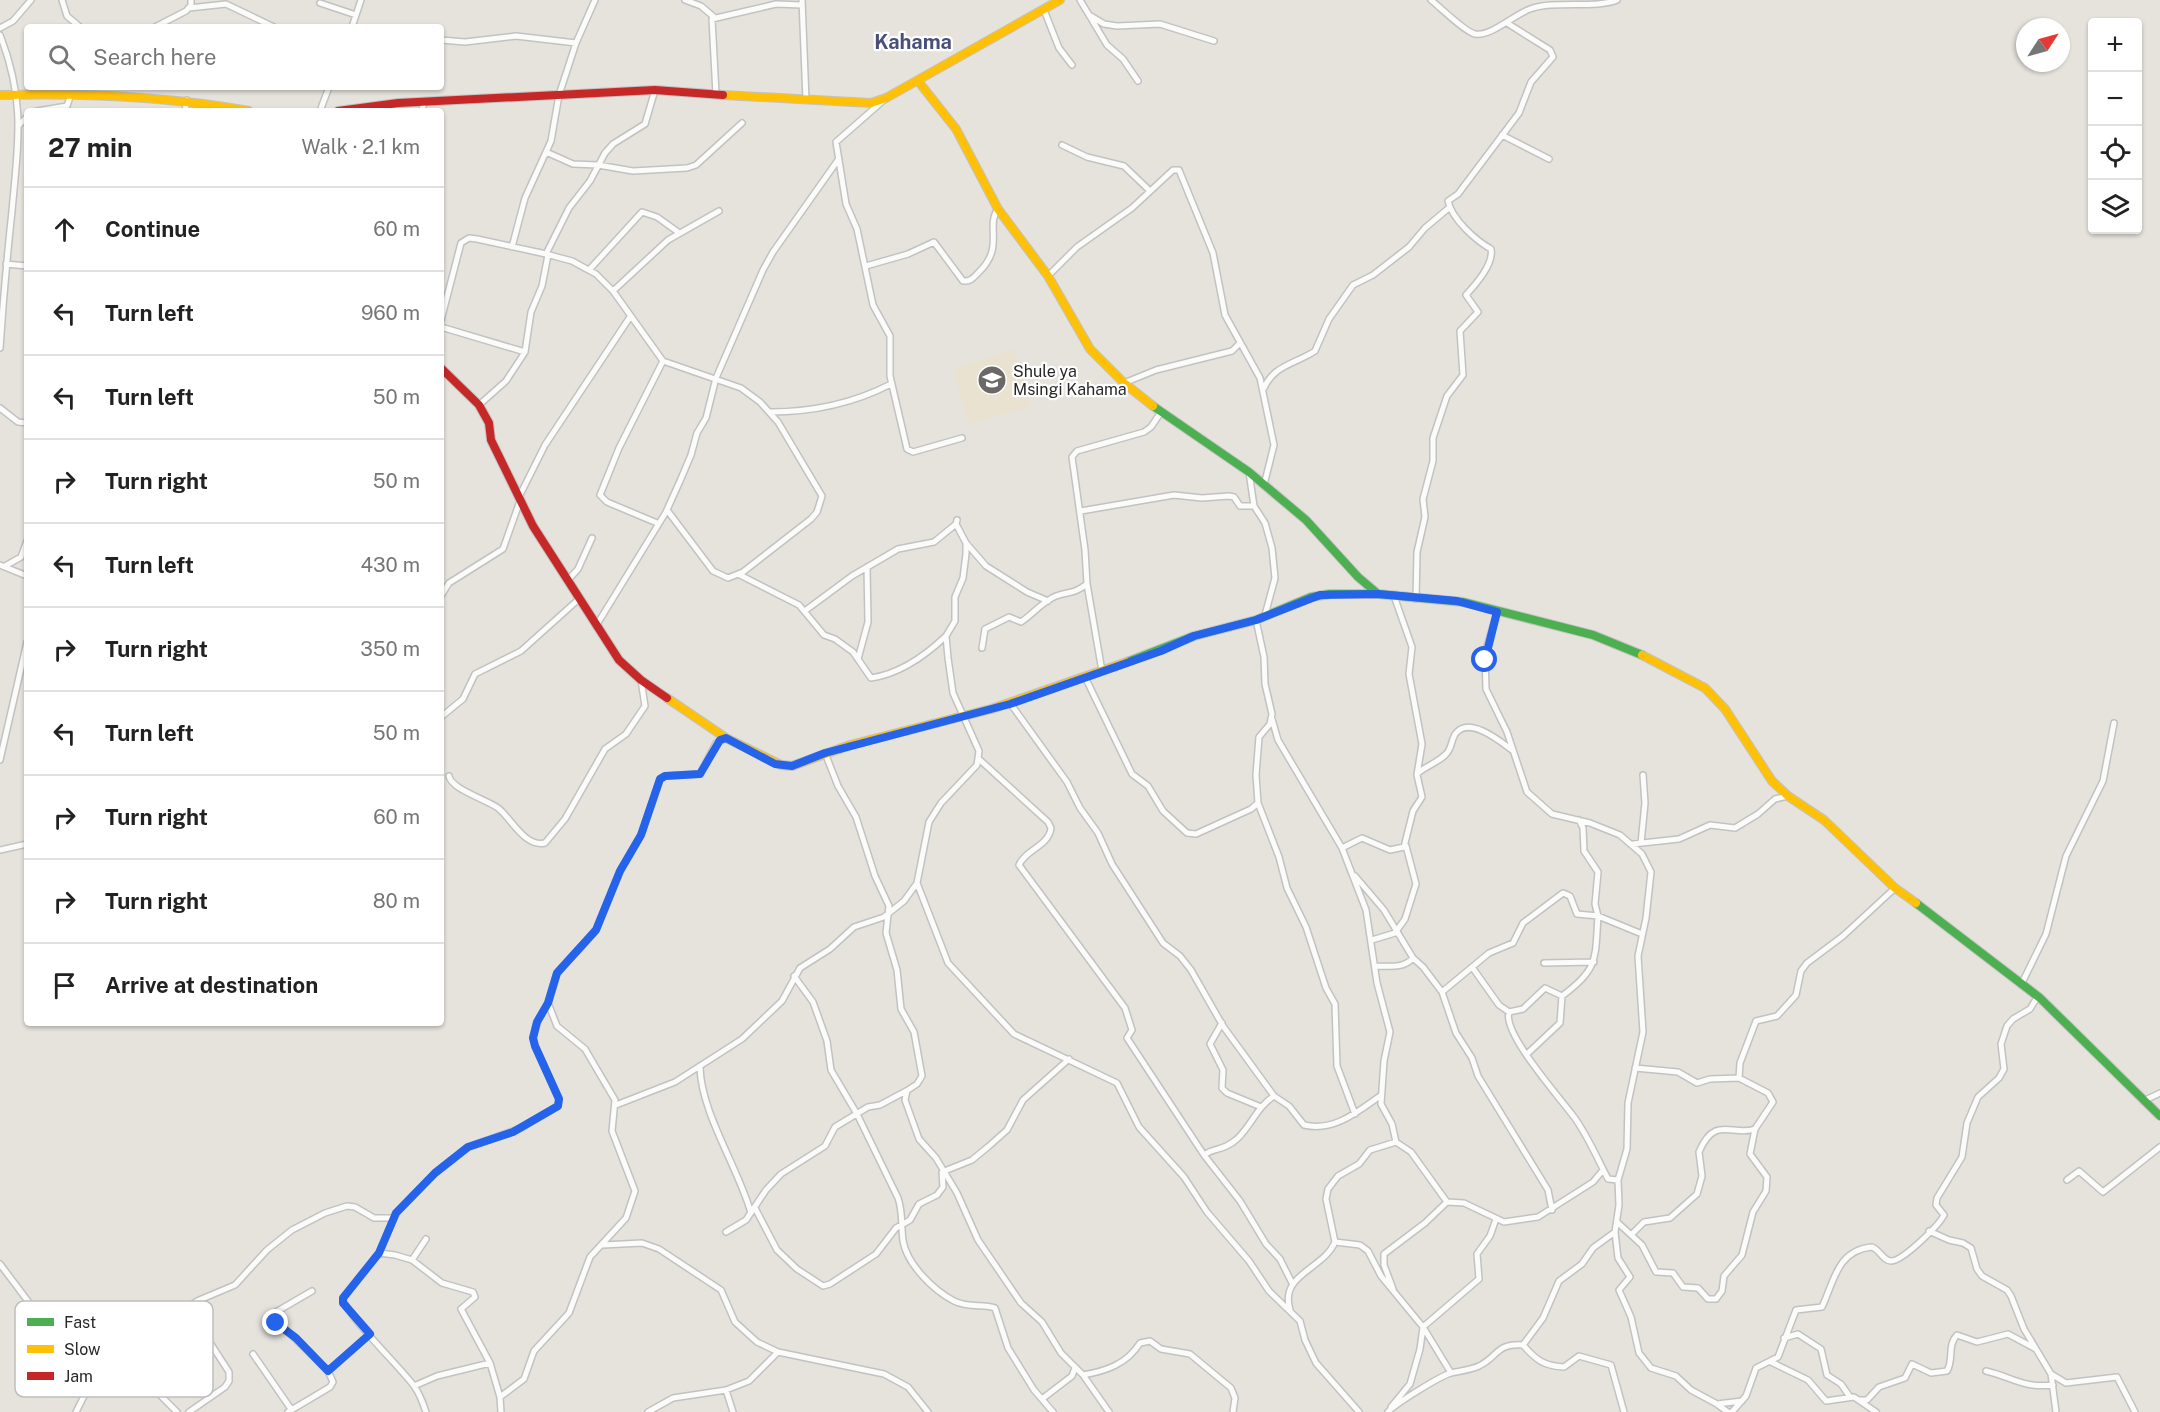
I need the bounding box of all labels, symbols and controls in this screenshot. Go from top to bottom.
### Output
north arrow [2016,18,2070,72]
map controls [2088,18,2142,234]
button: + [2088,18,2142,72]
search box [24,24,444,90]
district label: Kahama [874,30,952,54]
icon: search [45,41,78,74]
text: Search here [93,44,217,70]
button: − [2088,72,2142,126]
button: locate [2088,126,2142,180]
text: 27 min [48,132,132,163]
text: Walk · 2.1 km [301,135,420,159]
button: layers [2088,180,2142,234]
icon: ahead [48,213,81,246]
text: Continue [105,216,200,242]
text: 60 m [373,217,420,241]
icon: left [48,297,81,330]
text: Turn left [105,300,194,326]
text: 960 m [361,301,420,325]
place label: Shule ya Msingi Kahama [1013,362,1127,399]
school or university icon: Shule ya Msingi Kahama [976,364,1008,396]
icon: left [48,381,81,414]
text: Turn left [105,384,194,410]
text: 50 m [373,385,420,409]
icon: right [48,465,81,498]
text: Turn right [105,468,208,494]
text: 50 m [373,469,420,493]
icon: left [48,549,81,582]
text: Turn left [105,552,194,578]
text: 430 m [361,553,420,577]
icon: right [48,633,81,666]
text: Turn right [105,636,208,662]
text: 350 m [360,637,420,661]
route start [1471,646,1497,672]
icon: left [48,717,81,750]
text: Turn left [105,720,194,746]
text: 50 m [373,721,420,745]
icon: right [48,801,81,834]
text: Turn right [105,804,208,830]
text: 60 m [373,805,420,829]
icon: right [48,885,81,918]
text: Turn right [105,888,208,914]
text: 80 m [373,889,420,913]
icon: arrive [48,969,81,1002]
text: Arrive at destination [105,972,318,998]
legend [15,1301,213,1397]
route end [262,1309,288,1335]
text: Fast [64,1313,96,1332]
text: Slow [64,1340,101,1359]
text: Jam [64,1367,93,1386]

